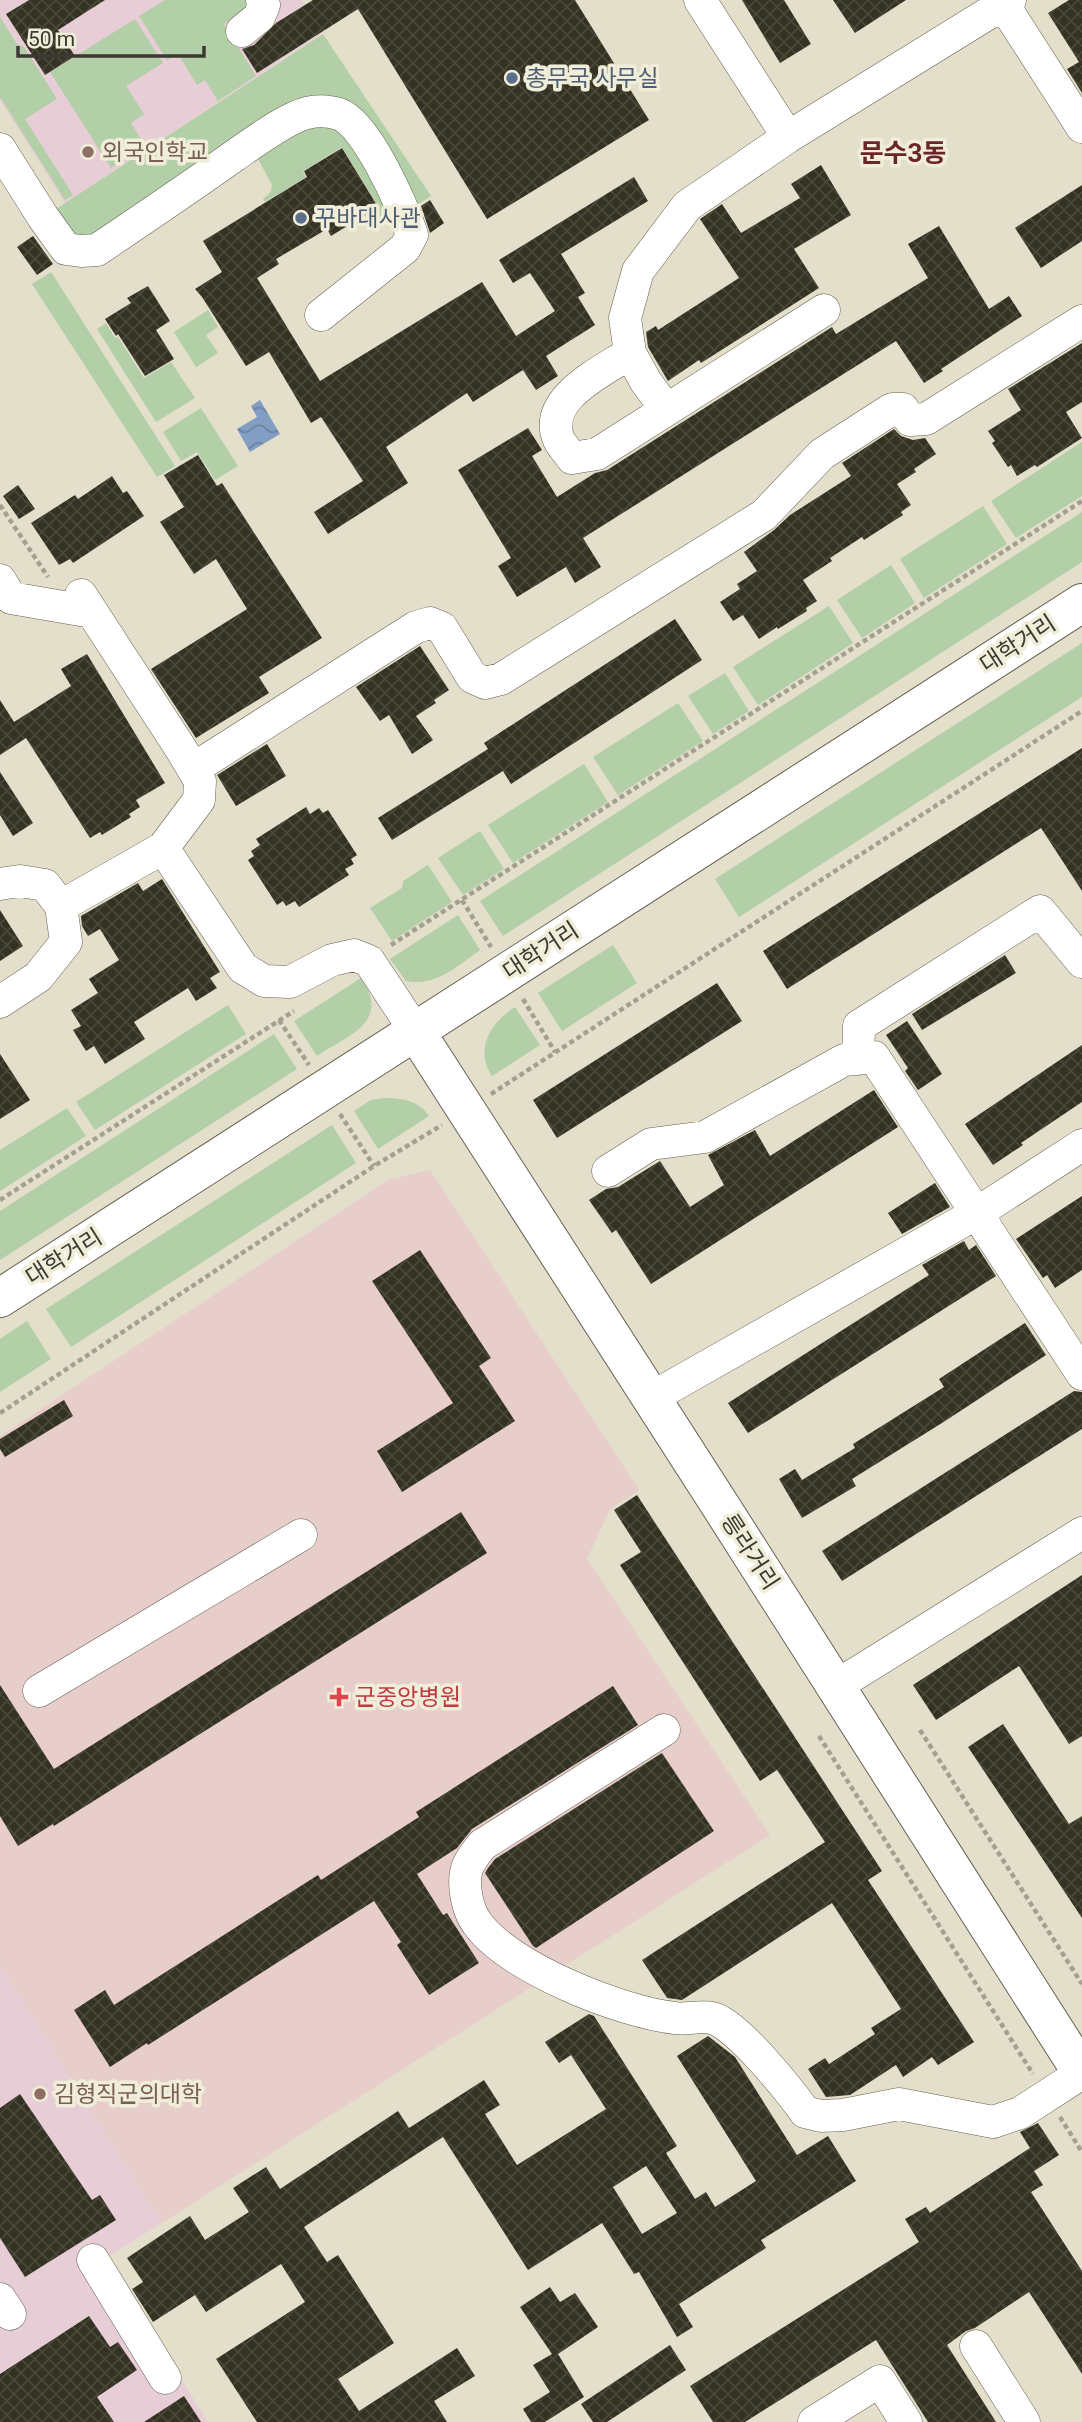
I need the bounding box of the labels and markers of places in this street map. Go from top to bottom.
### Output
place label: 총무국 사무실 [526,65,659,92]
marker: 총무국 사무실 [504,70,520,86]
place label: 외국인학교 [102,139,208,166]
marker: 외국인학교 [80,144,96,160]
place label: 꾸바대사관 [315,205,421,232]
marker: 꾸바대사관 [293,210,309,226]
place label: 군중앙병원 [355,1684,461,1711]
marker: 군중앙병원 [329,1687,349,1707]
place label: 김형직군의대학 [54,2081,202,2108]
marker: 김형직군의대학 [32,2086,48,2102]

